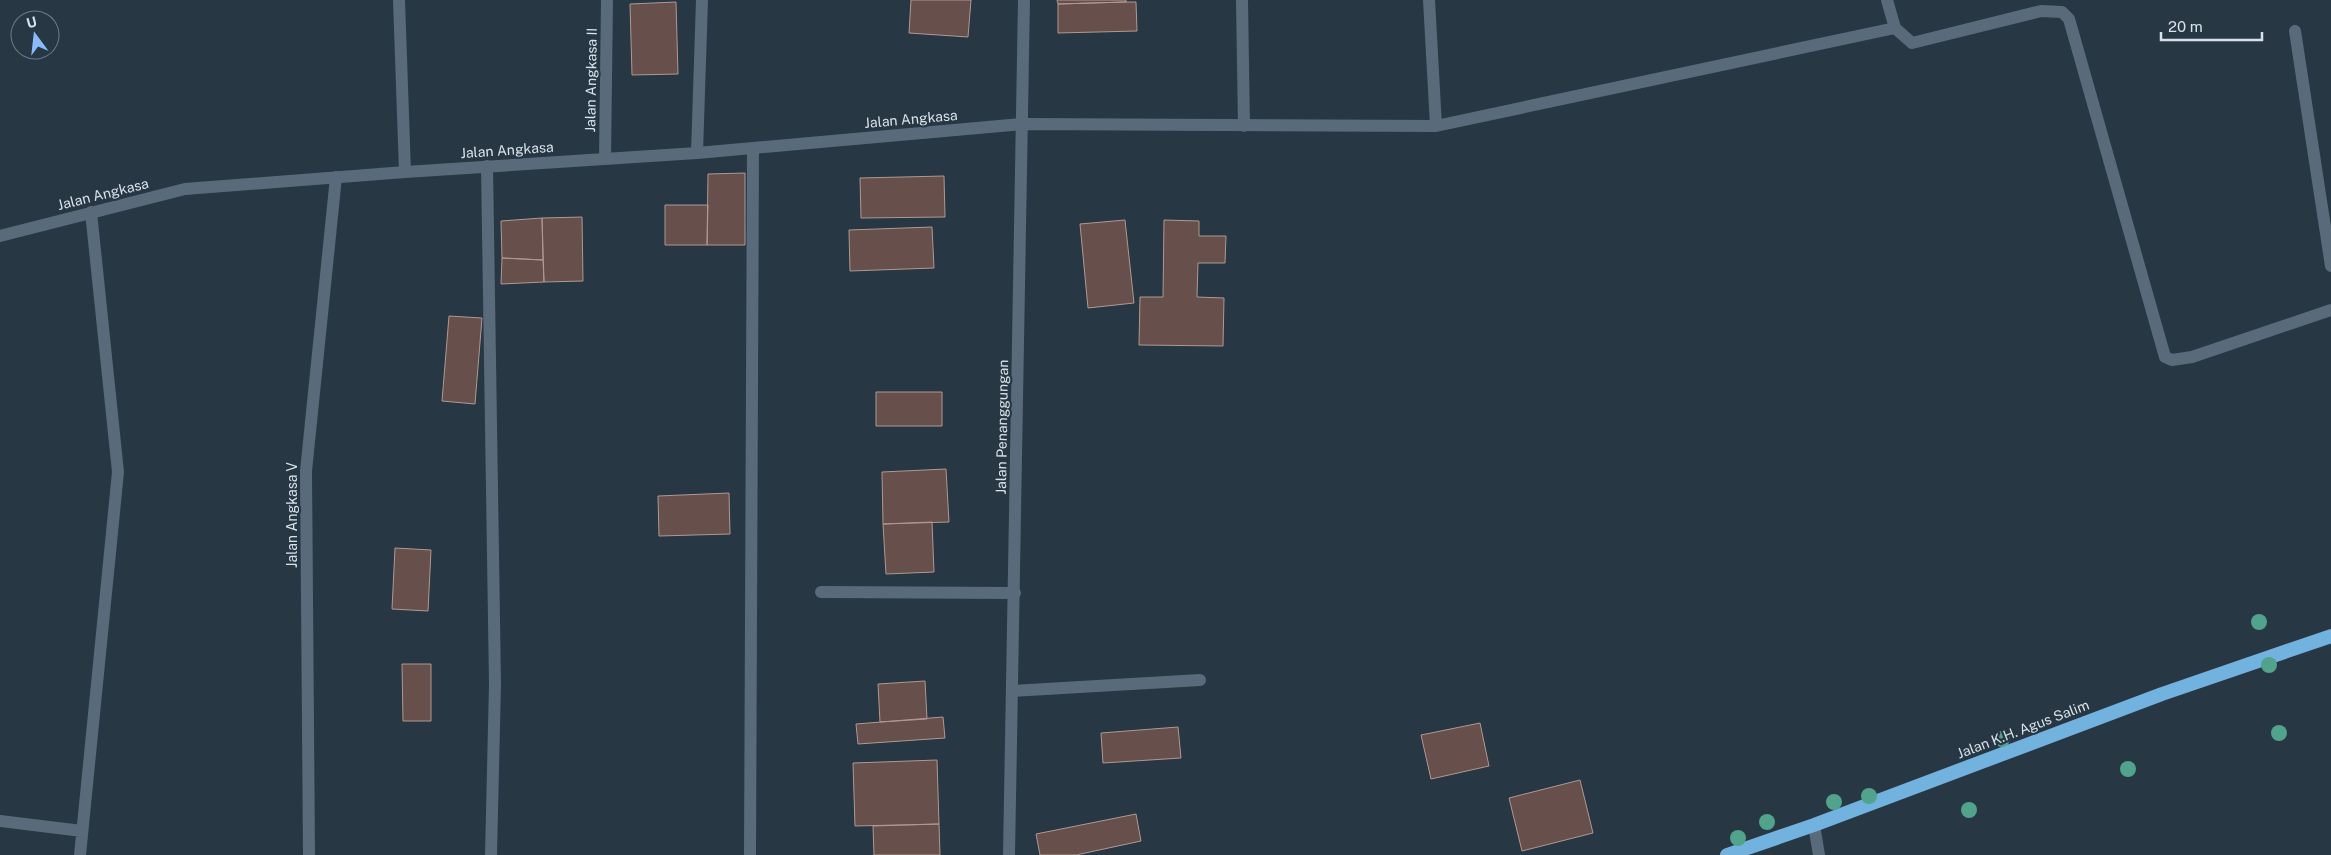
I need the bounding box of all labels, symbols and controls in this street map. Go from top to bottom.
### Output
north arrow [10,10,60,60]
scale bar [2161,10,2262,42]
text: U [25,13,39,31]
text: 20 m [2168,18,2203,35]
street label: Jalan Angkasa II [582,27,600,133]
street label: Jalan Angkasa [864,107,958,131]
street label: Jalan Angkasa [460,139,554,161]
street label: Jalan Angkasa [56,175,150,213]
street label: Jalan Penanggungan [993,359,1011,495]
street label: Jalan Angkasa V [284,461,300,568]
street label: Jalan K.H. Agus Salim [1955,696,2091,762]

